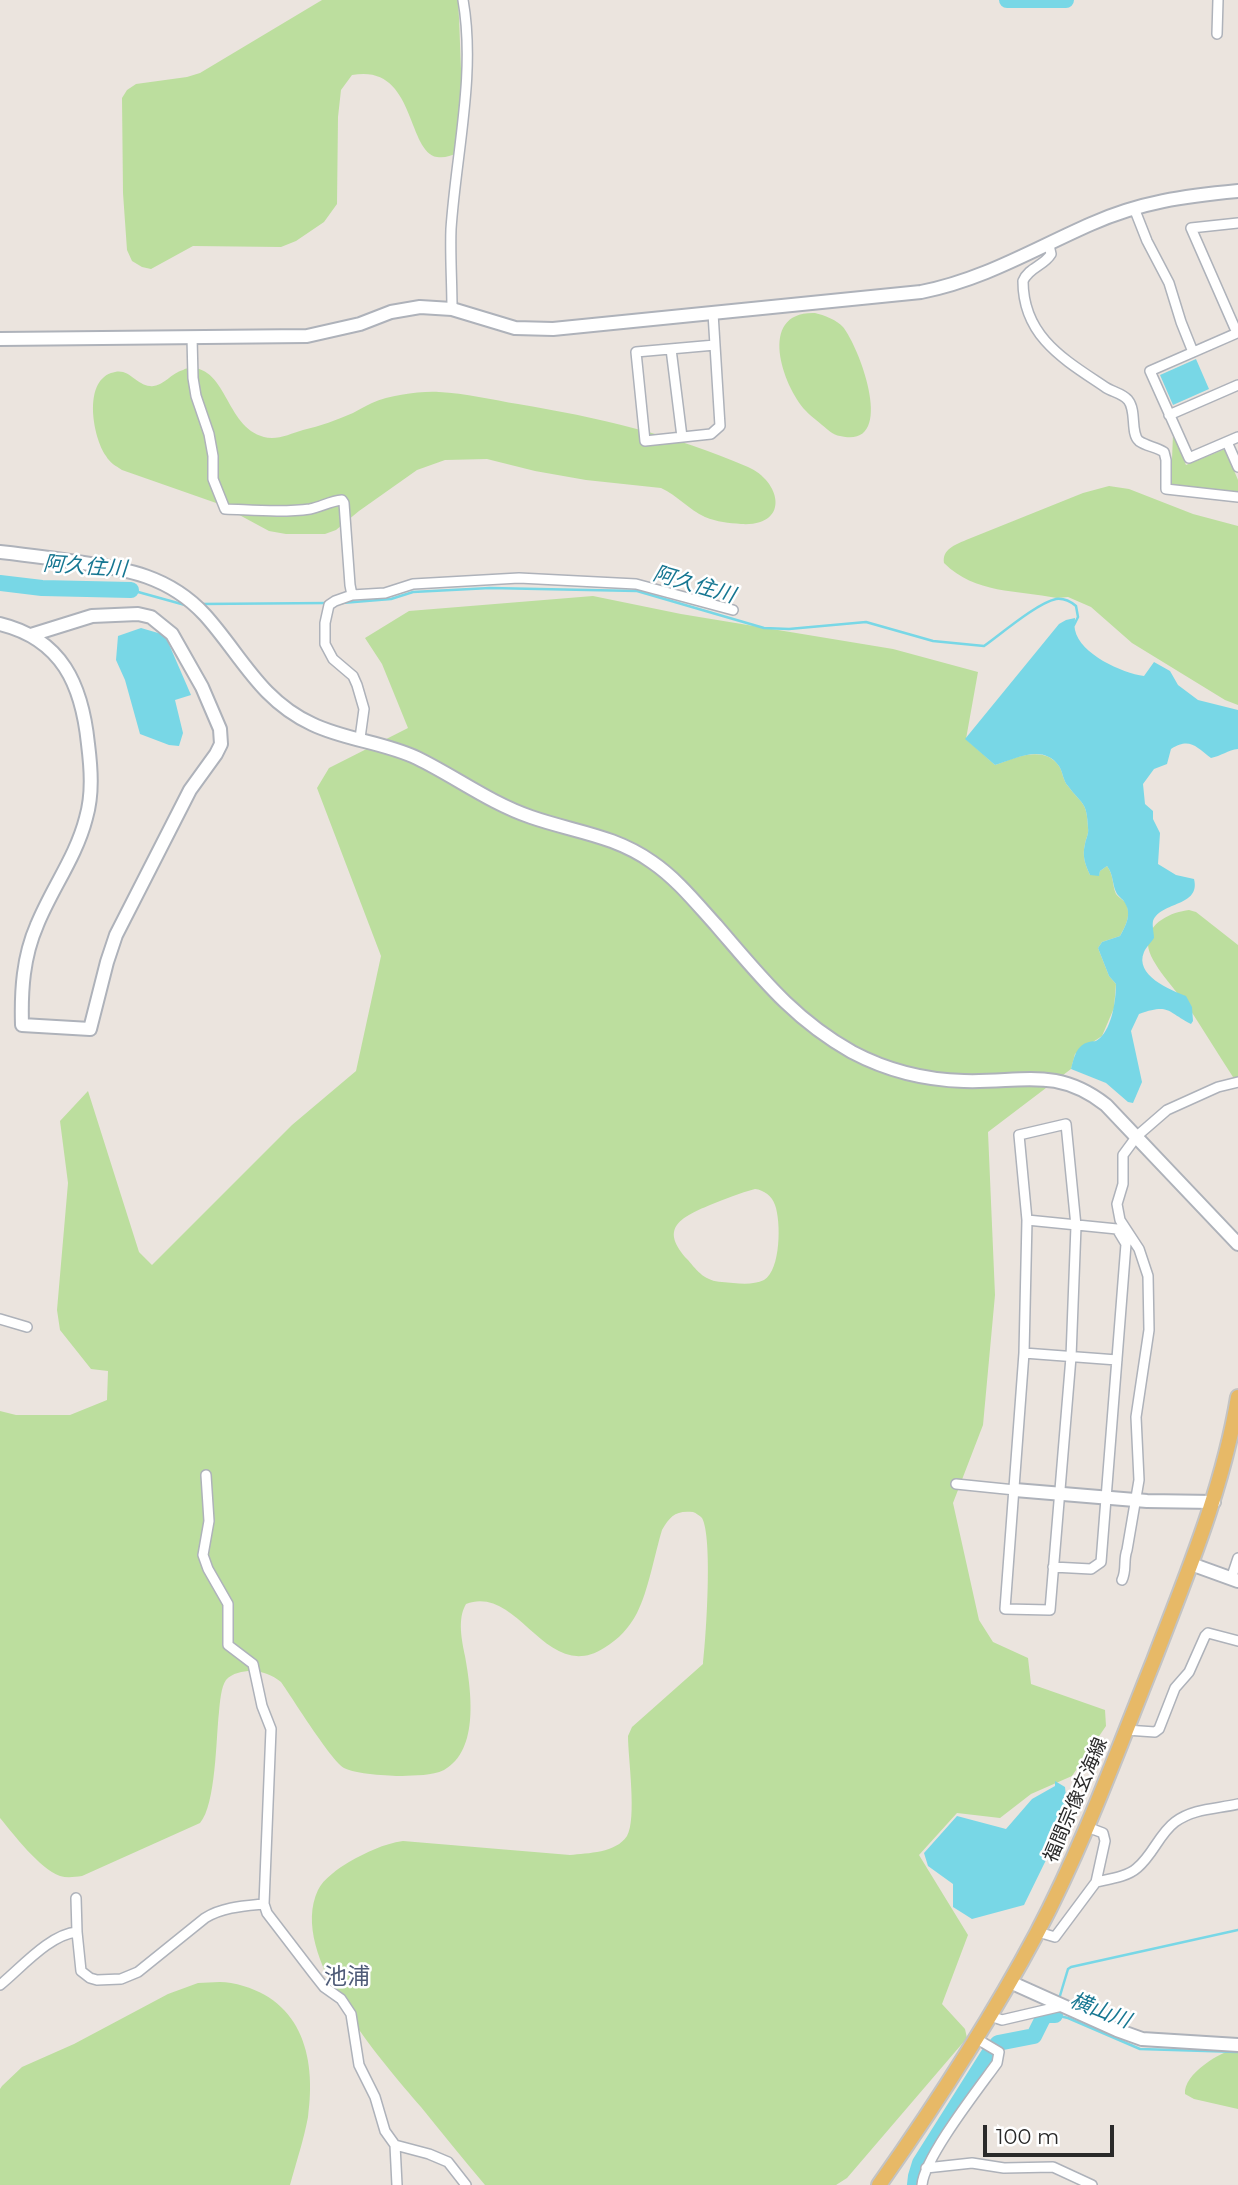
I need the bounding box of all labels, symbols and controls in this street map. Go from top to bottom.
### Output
water label: 阿久住川 [42,552,128,582]
water label: 阿久住川 [650,561,738,609]
street label: 福間宗像玄海線 [1040,1734,1112,1866]
district label: 池浦 [324,1963,370,1991]
water label: 横山川 [1066,1988,1134,2034]
scale bar [986,2112,1117,2156]
text: 100 m [996,2124,1059,2149]

